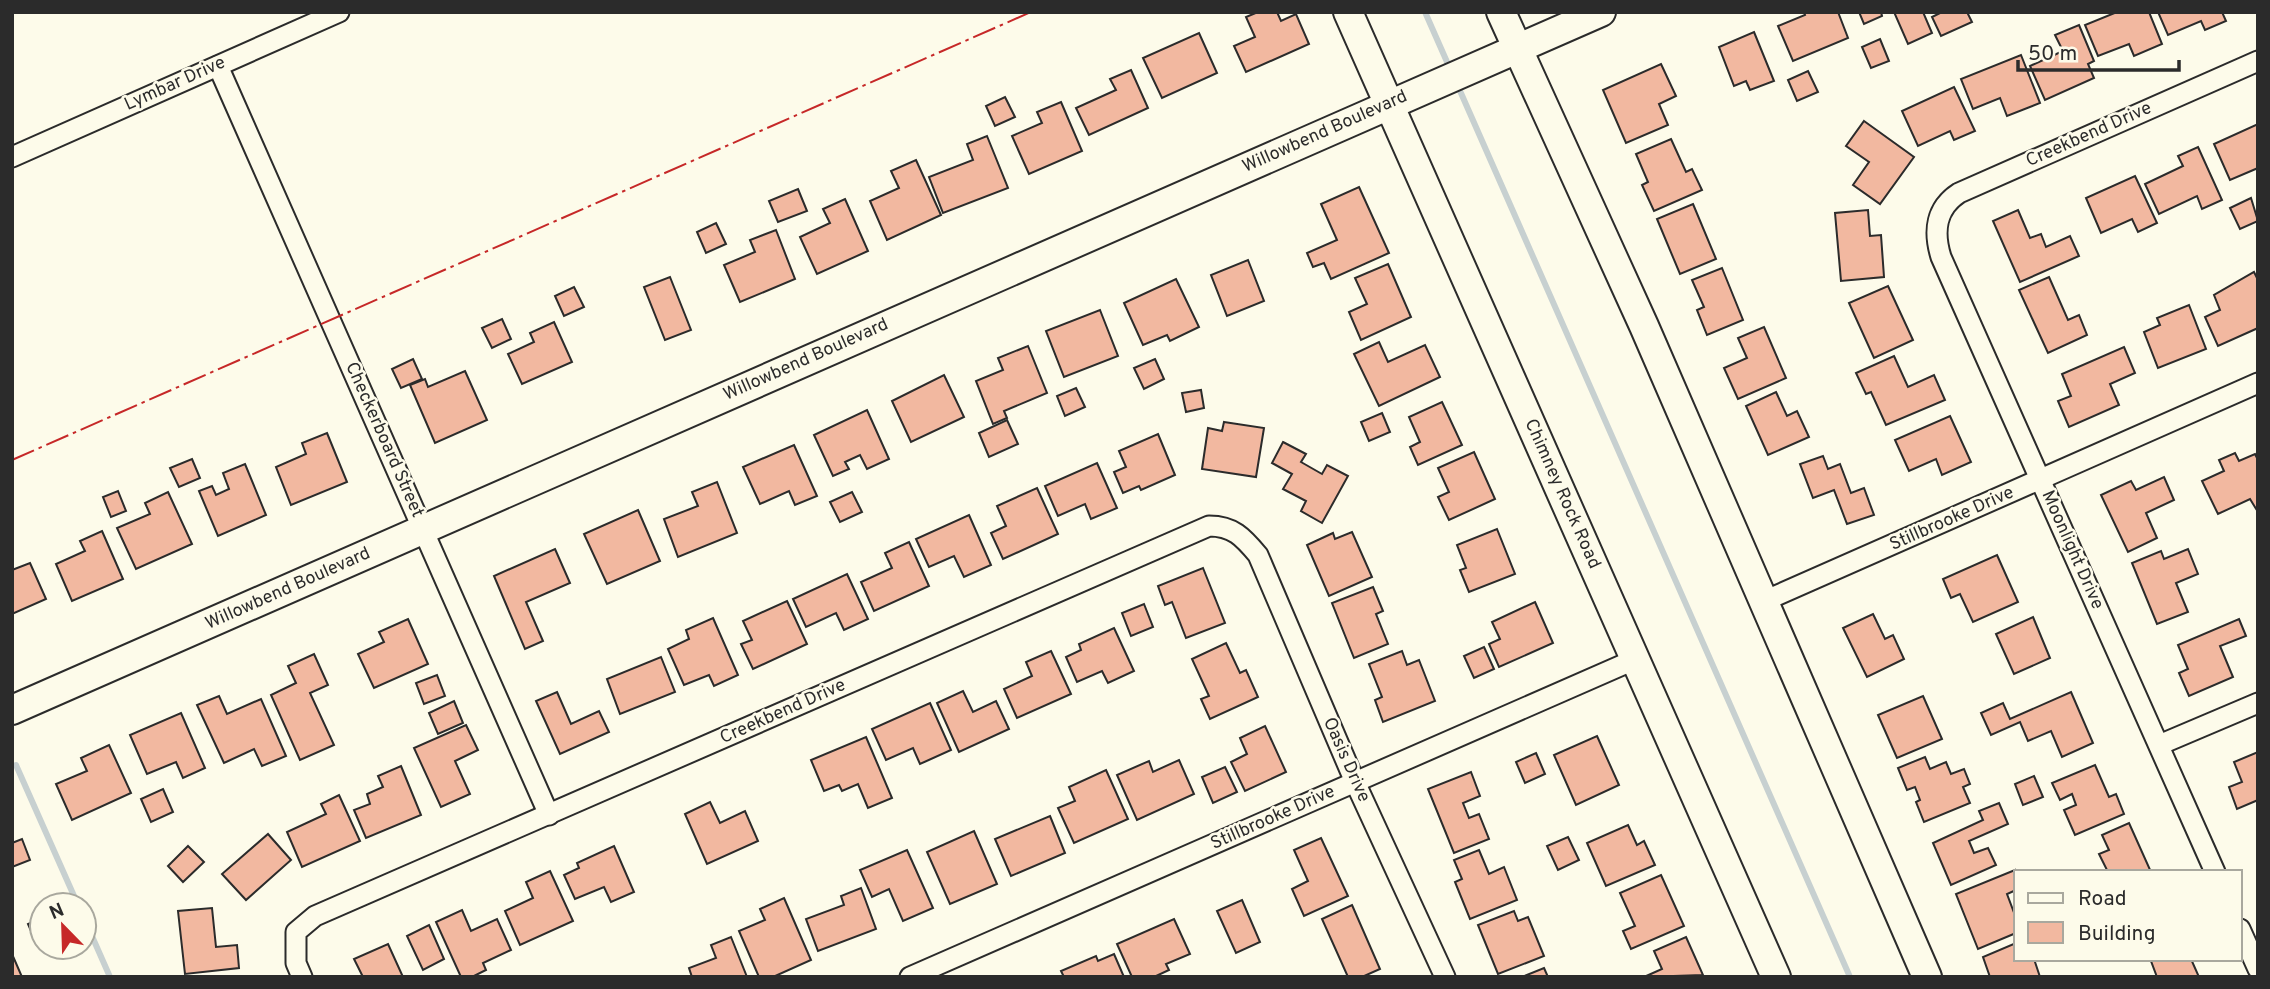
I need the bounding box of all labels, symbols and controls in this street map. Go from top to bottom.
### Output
scale bar [2018,28,2179,72]
text: 50 m [2028,41,2077,68]
street label: Lymbar Drive [121,51,229,117]
street label: Willowbend Boulevard [1239,85,1411,179]
street label: Creekbend Drive [2023,97,2155,173]
street label: Willowbend Boulevard [720,313,892,407]
street label: Checkerboard Street [339,359,429,521]
street label: Chimney Rock Road [1519,415,1605,573]
street label: Stillbrooke Drive [1886,481,2018,557]
street label: Moonlight Drive [2035,487,2109,613]
street label: Willowbend Boulevard [202,542,374,636]
street label: Creekbend Drive [717,674,849,750]
street label: Oasis Drive [1317,714,1375,806]
street label: Stillbrooke Drive [1207,780,1339,856]
legend [2014,870,2242,961]
text: Road [2078,886,2127,913]
north arrow [28,891,98,961]
text: N [46,898,68,926]
text: Building [2078,921,2156,948]

